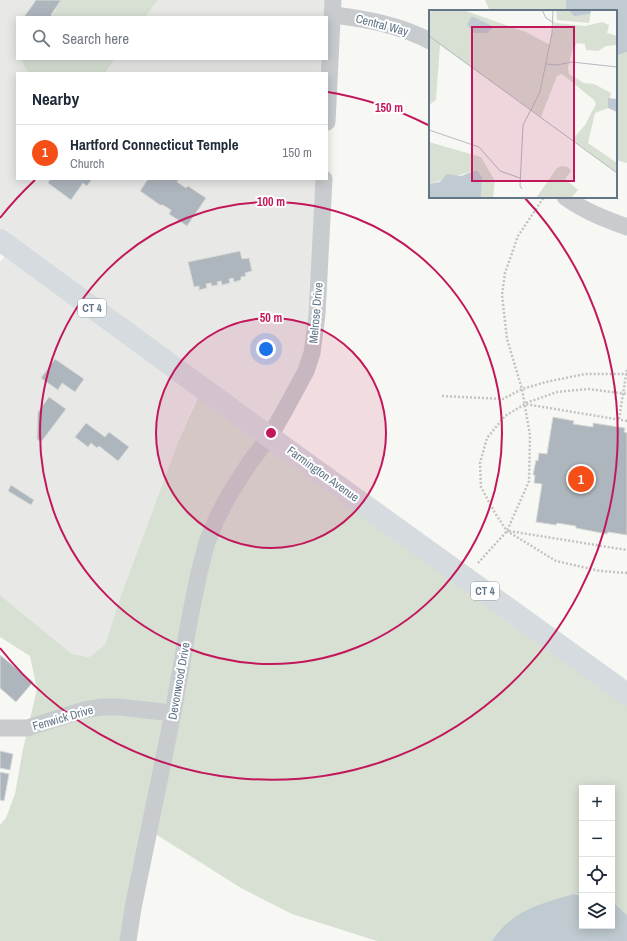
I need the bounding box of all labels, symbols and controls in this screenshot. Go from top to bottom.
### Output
street label: Central Way [354,10,410,40]
inset map [429,10,617,198]
search box [16,16,328,60]
icon: search [30,27,52,49]
text: Search here [62,28,129,49]
text: Nearby [32,87,79,110]
text: 150 m [375,100,403,116]
text: Hartford Connecticut Temple [70,134,239,155]
text: 1 [42,144,48,161]
text: 150 m [282,144,312,161]
text: Church [70,155,104,172]
text: 100 m [257,194,285,210]
street label: Melrose Drive [305,282,327,344]
road number: CT 4 [78,299,106,317]
text: 50 m [260,310,282,326]
your location [256,339,276,359]
centre of rings [264,426,278,440]
street label: Farmington Avenue [284,442,362,506]
pin: 1 [568,464,594,494]
road number: CT 4 [471,582,499,600]
street label: Devonwood Drive [164,641,194,721]
street label: Fenwick Drive [31,702,95,734]
map controls [579,785,615,929]
button: + [579,785,615,821]
button: − [579,821,615,857]
button: locate [579,857,615,893]
button: layers [579,893,615,929]

